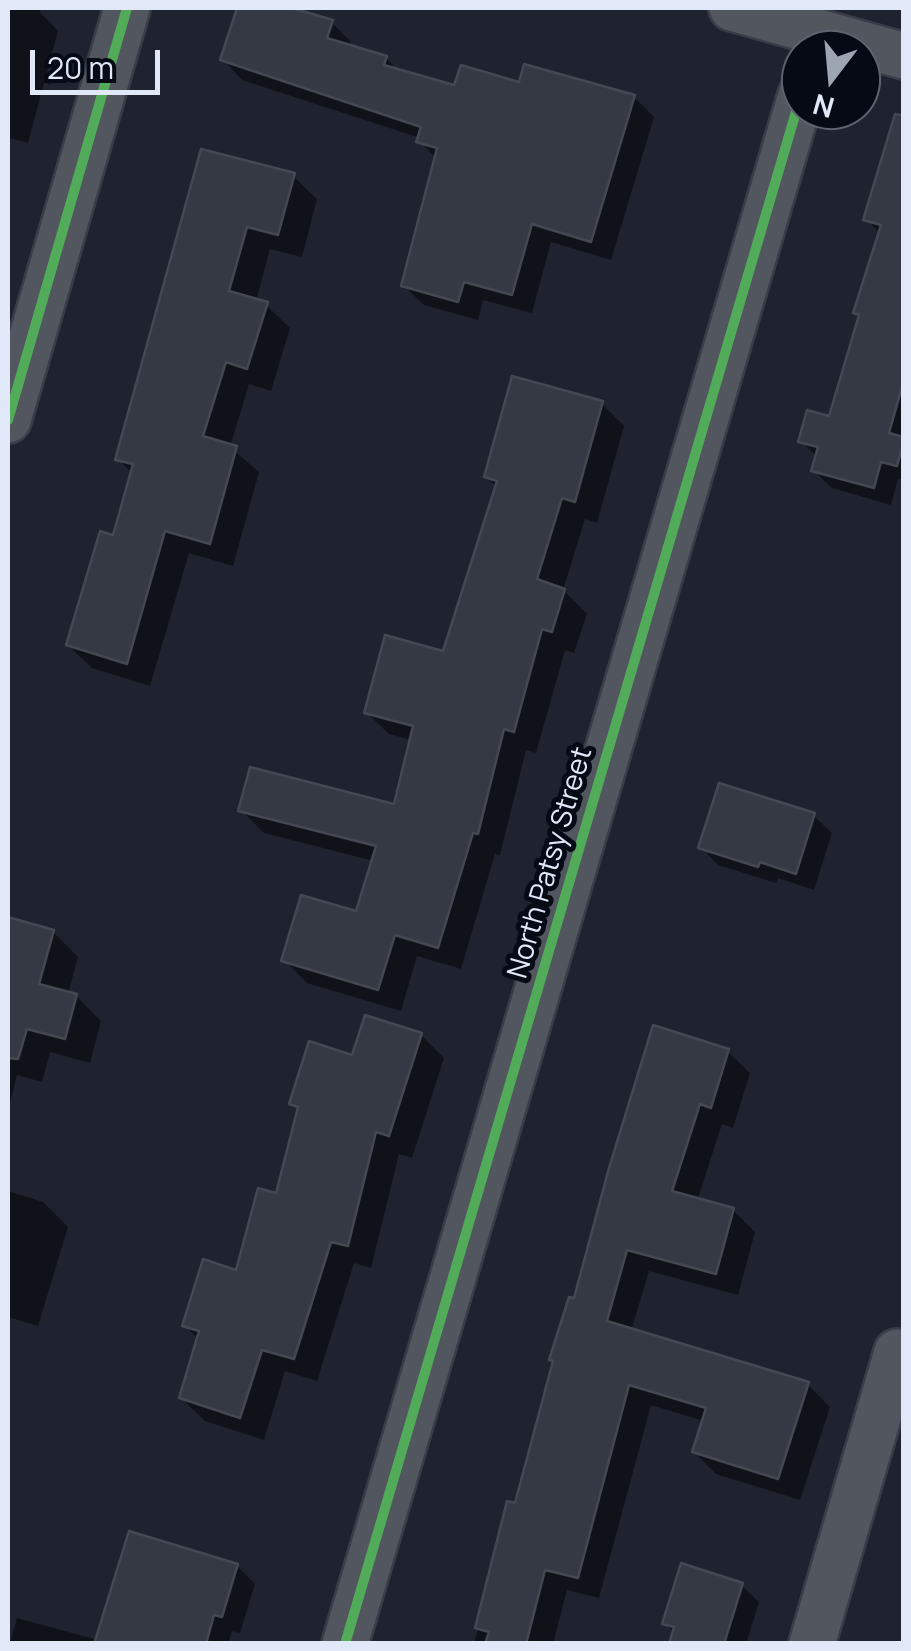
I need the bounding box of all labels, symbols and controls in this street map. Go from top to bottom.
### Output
scale bar [35,30,165,92]
north arrow [781,30,881,130]
text: 20 m [47,47,114,88]
text: N [808,86,838,128]
street label: North Patsy Street [502,743,600,983]

